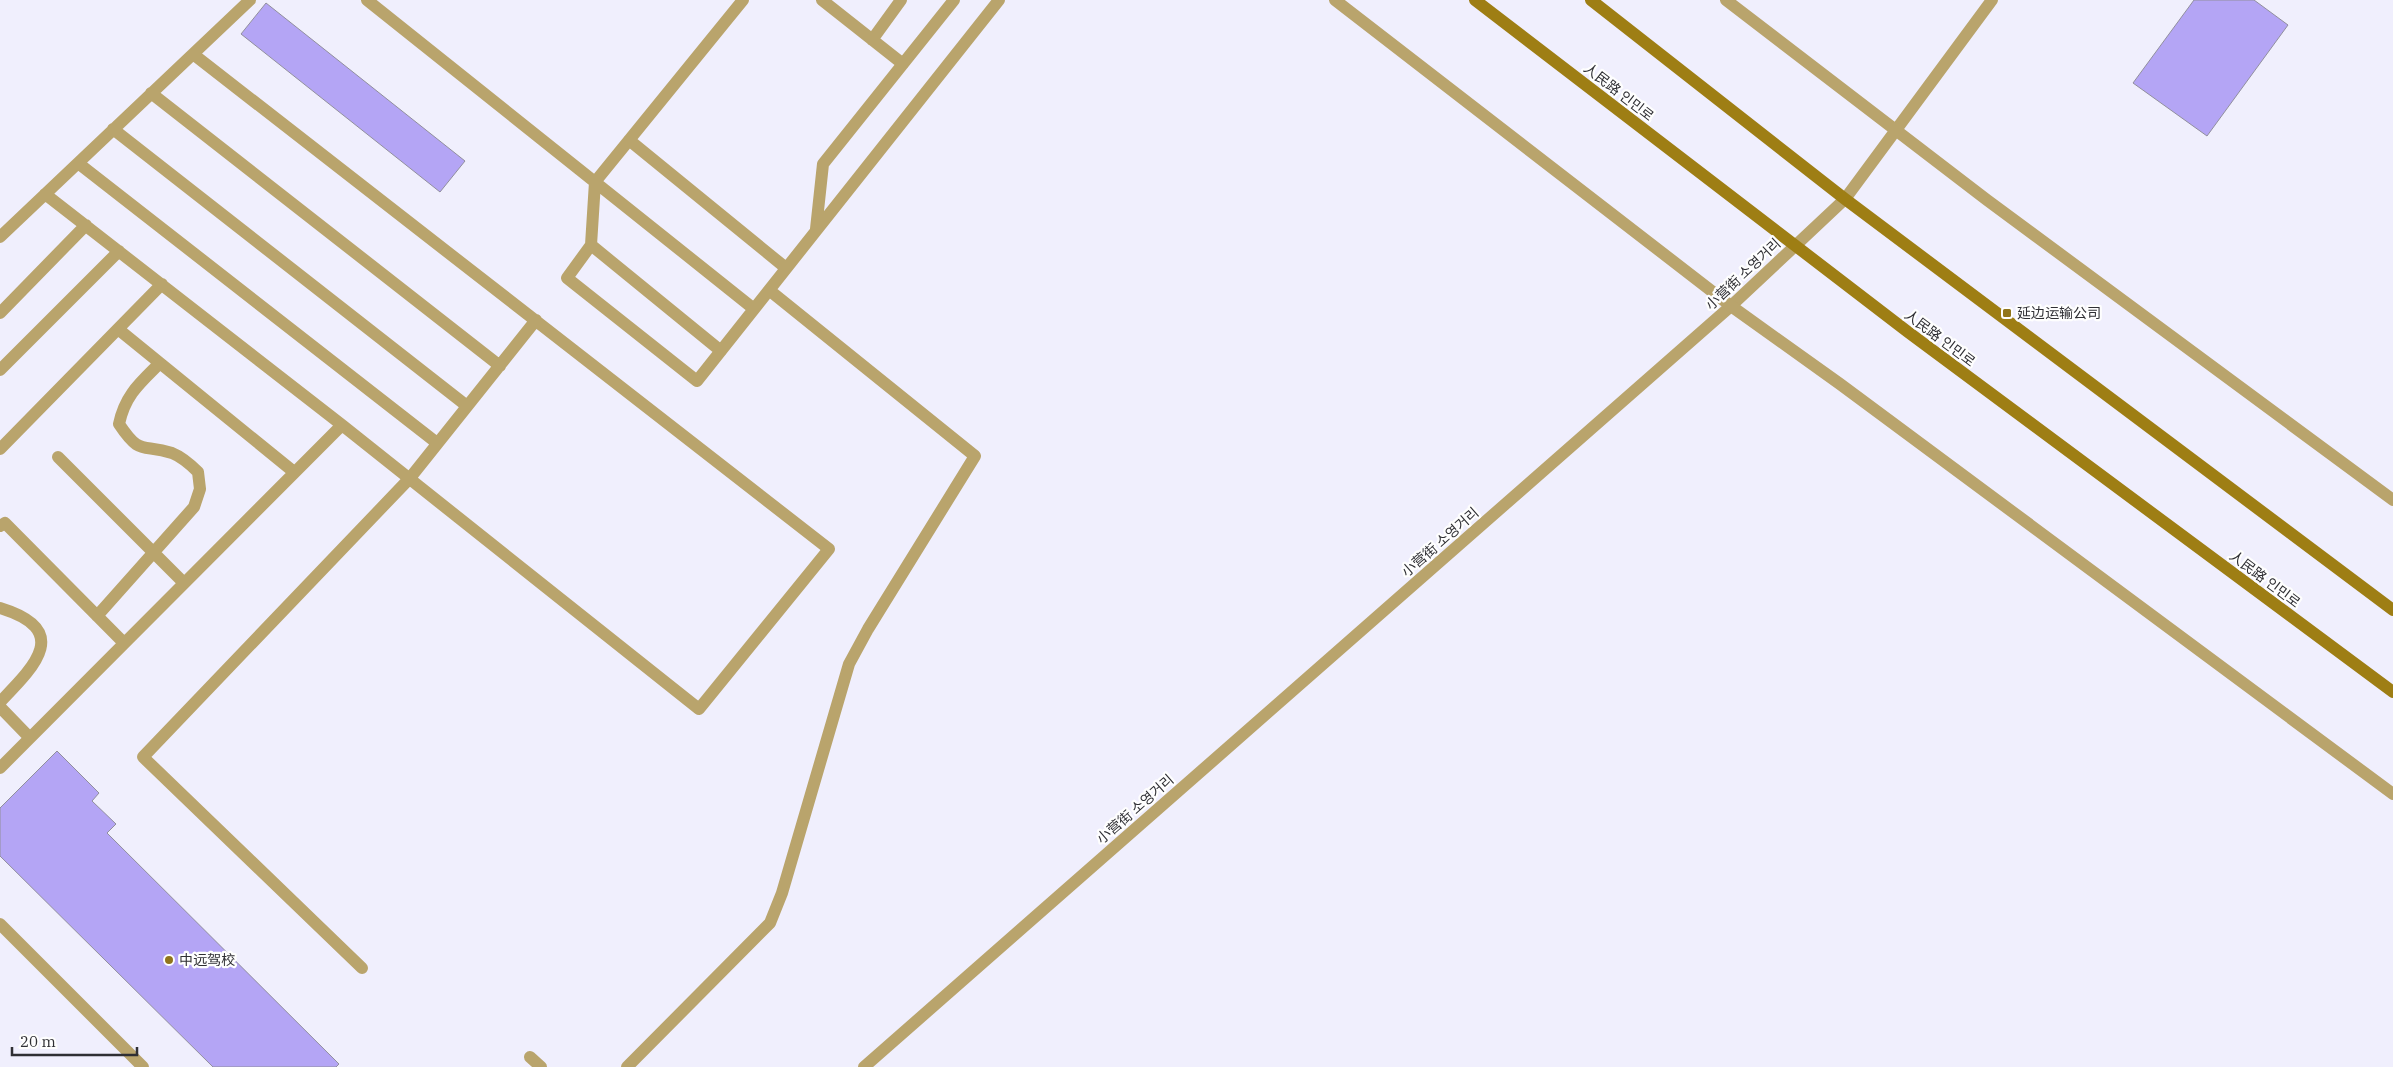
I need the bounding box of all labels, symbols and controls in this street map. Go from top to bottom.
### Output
street label: 人民路 인민로 [1580,59,1658,125]
street label: 小营街 소영거리 [1701,234,1785,314]
place label: 延边运输公司 [2017,304,2101,322]
street label: 人民路 인민로 [1901,306,1979,371]
marker: 延边运输公司 [2001,307,2013,319]
street label: 小营街 소영거리 [1398,503,1482,581]
street label: 人民路 인민로 [2226,547,2304,612]
street label: 小营街 소영거리 [1093,770,1177,848]
place label: 中远驾校 [179,951,235,969]
marker: 中远驾校 [163,954,175,966]
scale bar [12,1024,138,1056]
text: 20 m [20,1032,56,1051]

